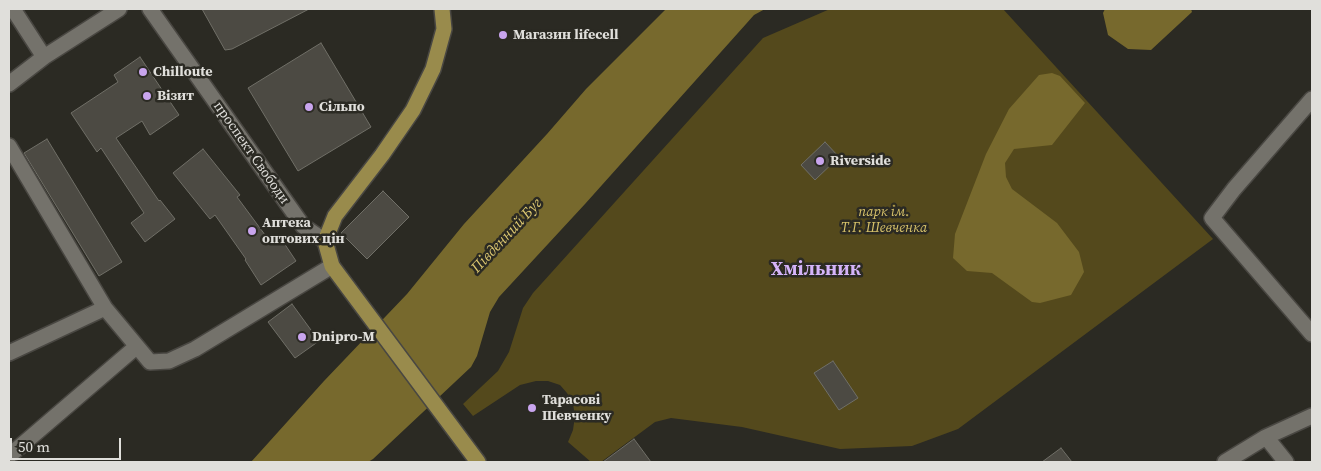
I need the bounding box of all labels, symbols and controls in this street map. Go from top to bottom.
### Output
place label: Магазин lifecell [513,27,618,43]
marker: Магазин lifecell [497,29,509,41]
place label: Chilloute [153,64,212,80]
marker: Chilloute [137,66,149,78]
place label: Візит [157,88,194,104]
marker: Візит [141,90,153,102]
street label: проспект Свободи [209,99,293,207]
place label: Сільпо [319,99,365,115]
marker: Сільпо [303,101,315,113]
place label: Riverside [830,153,891,169]
marker: Riverside [814,155,826,167]
water label: Південний Буг [468,195,546,277]
park label: парк ім. Т.Г. Шевченка [841,204,927,236]
place label: Аптека оптових цін [262,215,345,248]
marker: Аптека оптових цін [246,225,258,237]
district label: Хмільник [771,259,861,281]
place label: Dnipro-M [312,329,375,345]
marker: Dnipro-M [296,331,308,343]
place label: Тарасові Шевченку [542,392,612,424]
marker: Тарасові Шевченку [526,402,538,414]
scale bar [12,428,124,460]
text: 50 m [18,436,50,457]

